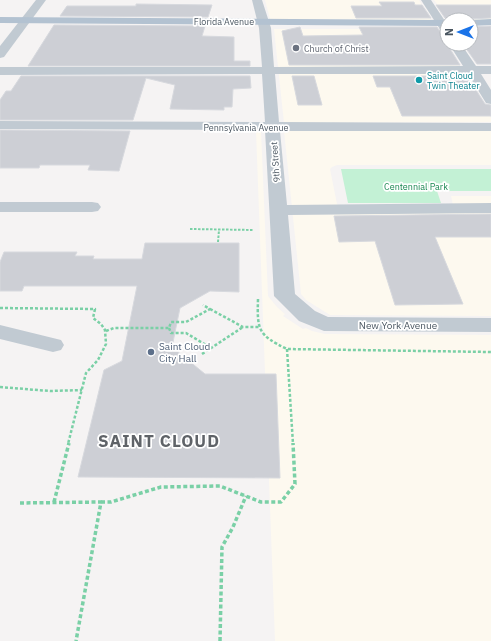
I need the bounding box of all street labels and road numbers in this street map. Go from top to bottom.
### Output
street label: Florida Avenue [194,16,254,27]
street label: Pennsylvania Avenue [203,122,289,133]
street label: 9th Street [268,141,282,183]
street label: New York Avenue [359,319,438,332]

